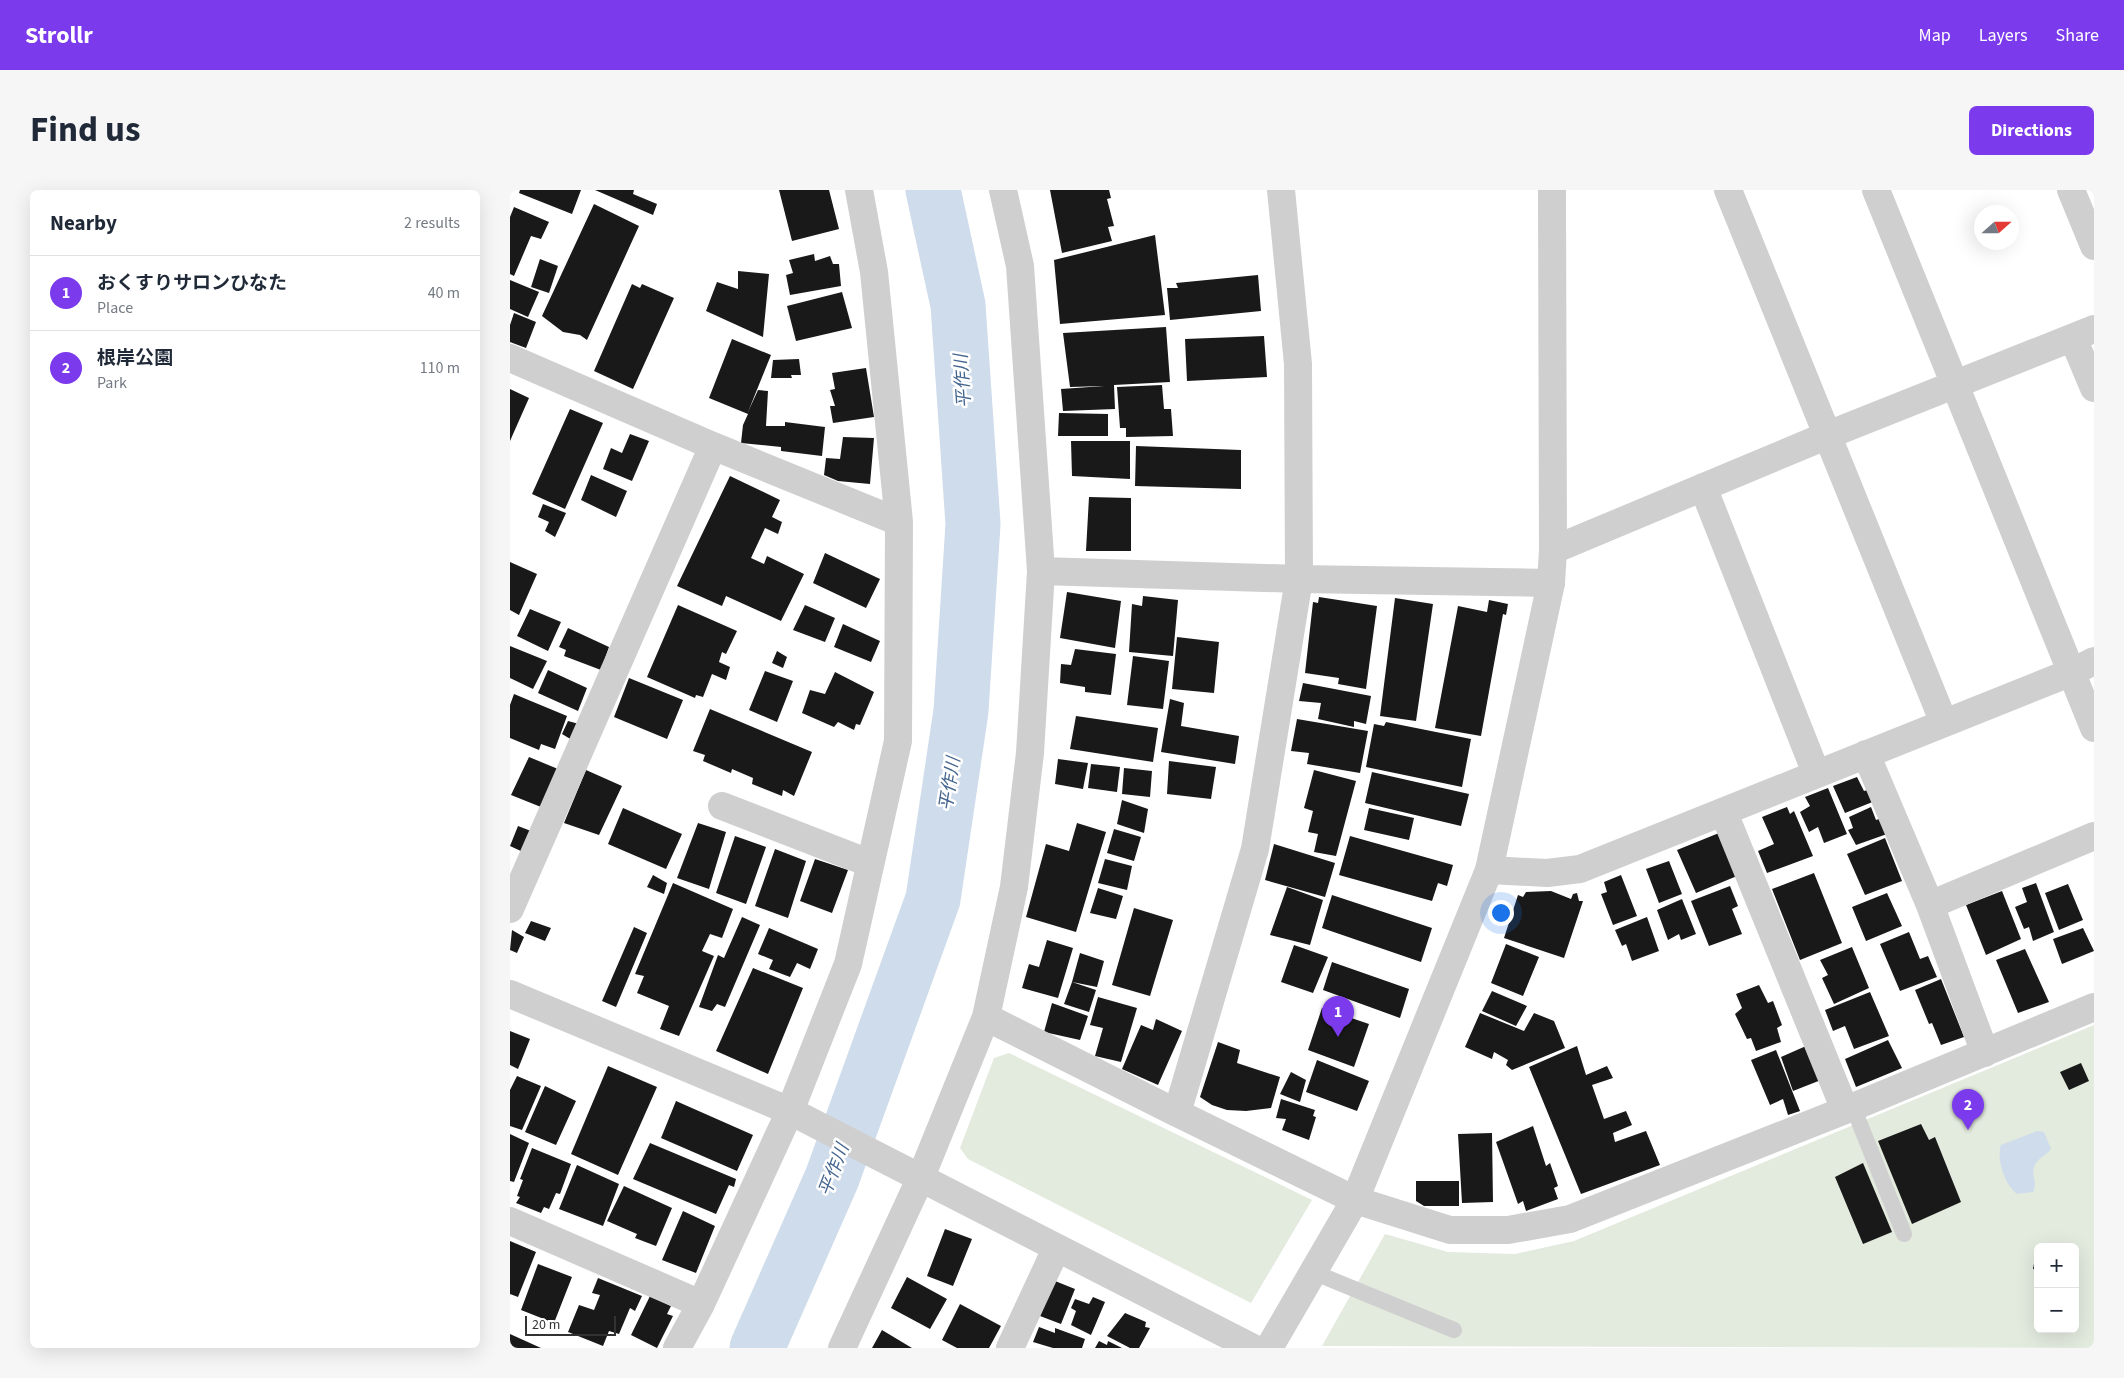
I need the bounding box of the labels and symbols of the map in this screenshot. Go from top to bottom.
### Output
north arrow [1974,205,2019,250]
water label: 平作川 [949,351,977,409]
water label: 平作川 [933,753,967,813]
your location [1488,900,1514,926]
pin: 1 [1322,996,1354,1037]
pin: 2 [1952,1089,1984,1130]
water label: 平作川 [813,1138,856,1200]
scale bar [525,1313,616,1336]

